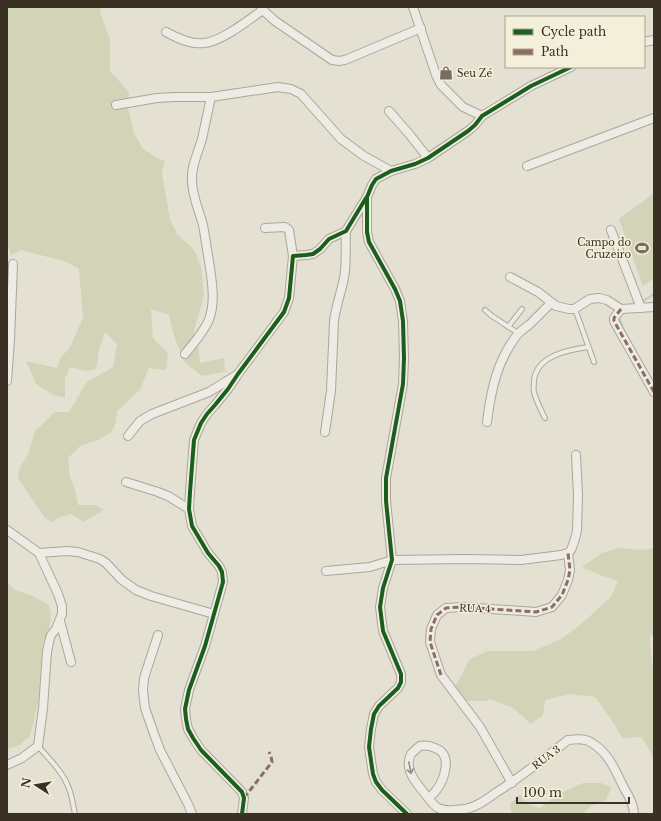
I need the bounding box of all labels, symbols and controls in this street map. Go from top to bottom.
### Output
legend [505,16,645,68]
text: Cycle path [541,24,606,39]
text: Path [541,44,569,59]
shop icon: Seu Zé [438,65,454,81]
place label: Seu Zé [457,67,492,80]
place label: Campo do Cruzeiro [577,236,631,261]
sports icon: Campo do Cruzeiro [634,240,650,256]
street label: RUA 4 [459,601,491,616]
street label: RUA 3 [530,743,563,772]
one-way arrow [407,761,415,774]
north arrow [16,765,56,805]
text: N [18,776,34,789]
scale bar [517,779,629,805]
text: 100 m [523,785,562,800]

